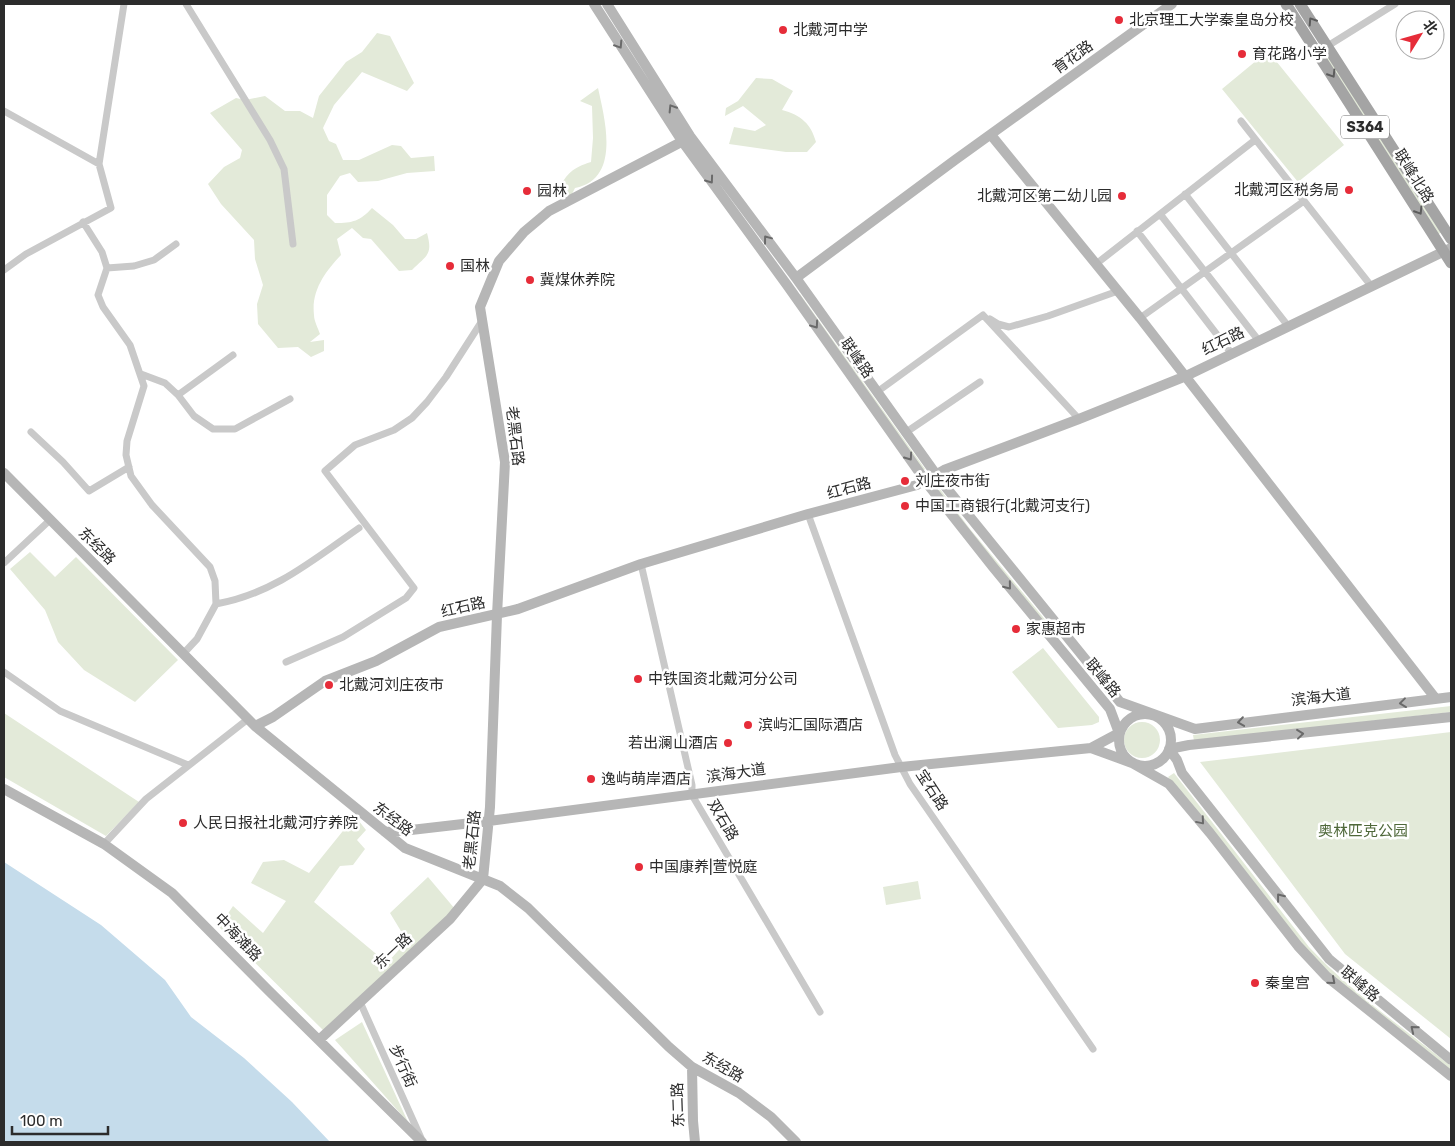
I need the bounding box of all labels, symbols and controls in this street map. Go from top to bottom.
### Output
north arrow [1395,10,1445,60]
place label: 北京理工大学秦皇岛分校 [1129,11,1294,29]
marker: 北京理工大学秦皇岛分校 [1113,14,1125,26]
text: 北 [1419,17,1441,38]
one-way arrow [1308,18,1318,27]
place label: 北戴河中学 [793,21,868,39]
marker: 北戴河中学 [777,24,789,36]
street label: 育花路 [1050,36,1096,78]
one-way arrow [613,40,623,49]
place label: 育花路小学 [1252,45,1327,63]
marker: 育花路小学 [1236,48,1248,60]
one-way arrow [1326,68,1335,78]
one-way arrow [669,104,678,113]
road number: S364 [1341,115,1389,138]
street label: 联峰北路 [1390,146,1438,206]
one-way arrow [704,174,713,184]
place label: 北戴河区税务局 [1234,181,1339,199]
place label: 园林 [537,182,567,200]
marker: 北戴河区税务局 [1343,184,1355,196]
marker: 园林 [521,185,533,197]
place label: 北戴河区第二幼儿园 [977,187,1112,205]
marker: 北戴河区第二幼儿园 [1116,190,1128,202]
one-way arrow [1412,206,1422,215]
one-way arrow [764,235,773,245]
place label: 国林 [460,257,490,275]
marker: 国林 [444,260,456,272]
place label: 冀煤休养院 [540,271,615,289]
marker: 冀煤休养院 [524,274,536,286]
one-way arrow [809,319,818,328]
street label: 红石路 [1199,323,1247,359]
street label: 联峰路 [837,334,877,382]
street label: 老黑石路 [502,405,528,467]
one-way arrow [903,451,912,461]
place label: 刘庄夜市街 [915,472,990,490]
street label: 红石路 [825,473,873,503]
marker: 刘庄夜市街 [899,475,911,487]
place label: 中国工商银行(北戴河支行) [915,497,1090,515]
marker: 中国工商银行(北戴河支行) [899,500,911,512]
street label: 东经路 [75,524,119,568]
one-way arrow [1002,580,1010,589]
street label: 红石路 [439,593,487,621]
place label: 家惠超市 [1026,620,1086,638]
marker: 家惠超市 [1010,623,1022,635]
street label: 联峰路 [1082,655,1124,701]
place label: 中铁国资北戴河分公司 [648,670,798,688]
marker: 中铁国资北戴河分公司 [632,673,644,685]
place label: 北戴河刘庄夜市 [339,676,444,694]
marker: 北戴河刘庄夜市 [323,679,335,691]
street label: 滨海大道 [1290,684,1352,710]
one-way arrow [1399,697,1407,708]
place label: 滨屿汇国际酒店 [758,716,863,734]
one-way arrow [1237,716,1245,727]
marker: 滨屿汇国际酒店 [742,719,754,731]
one-way arrow [1297,729,1305,740]
place label: 若出澜山酒店 [628,734,718,752]
marker: 若出澜山酒店 [722,737,734,749]
street label: 滨海大道 [705,760,767,786]
street label: 宝石路 [912,766,952,814]
place label: 逸屿萌岸酒店 [601,770,691,788]
marker: 逸屿萌岸酒店 [585,773,597,785]
street label: 双石路 [704,796,742,844]
street label: 东经路 [370,798,416,840]
street label: 老黑石路 [460,809,484,871]
place label: 人民日报社北戴河疗养院 [193,814,358,832]
one-way arrow [1195,816,1204,825]
marker: 人民日报社北戴河疗养院 [177,817,189,829]
park label: 奥林匹克公园 [1318,822,1408,840]
place label: 中国康养|萱悦庭 [649,858,758,876]
marker: 中国康养|萱悦庭 [633,861,645,873]
one-way arrow [1278,894,1286,903]
street label: 中海滩路 [211,909,265,965]
street label: 东一路 [370,929,416,973]
street label: 联峰路 [1337,963,1383,1005]
place label: 秦皇宫 [1265,974,1310,992]
one-way arrow [1326,975,1335,984]
marker: 秦皇宫 [1249,977,1261,989]
one-way arrow [1410,1025,1419,1034]
street label: 步行街 [386,1042,420,1090]
street label: 东经路 [699,1048,747,1086]
street label: 东二路 [668,1082,688,1128]
scale bar [12,1104,109,1136]
text: 100 m [20,1112,62,1130]

